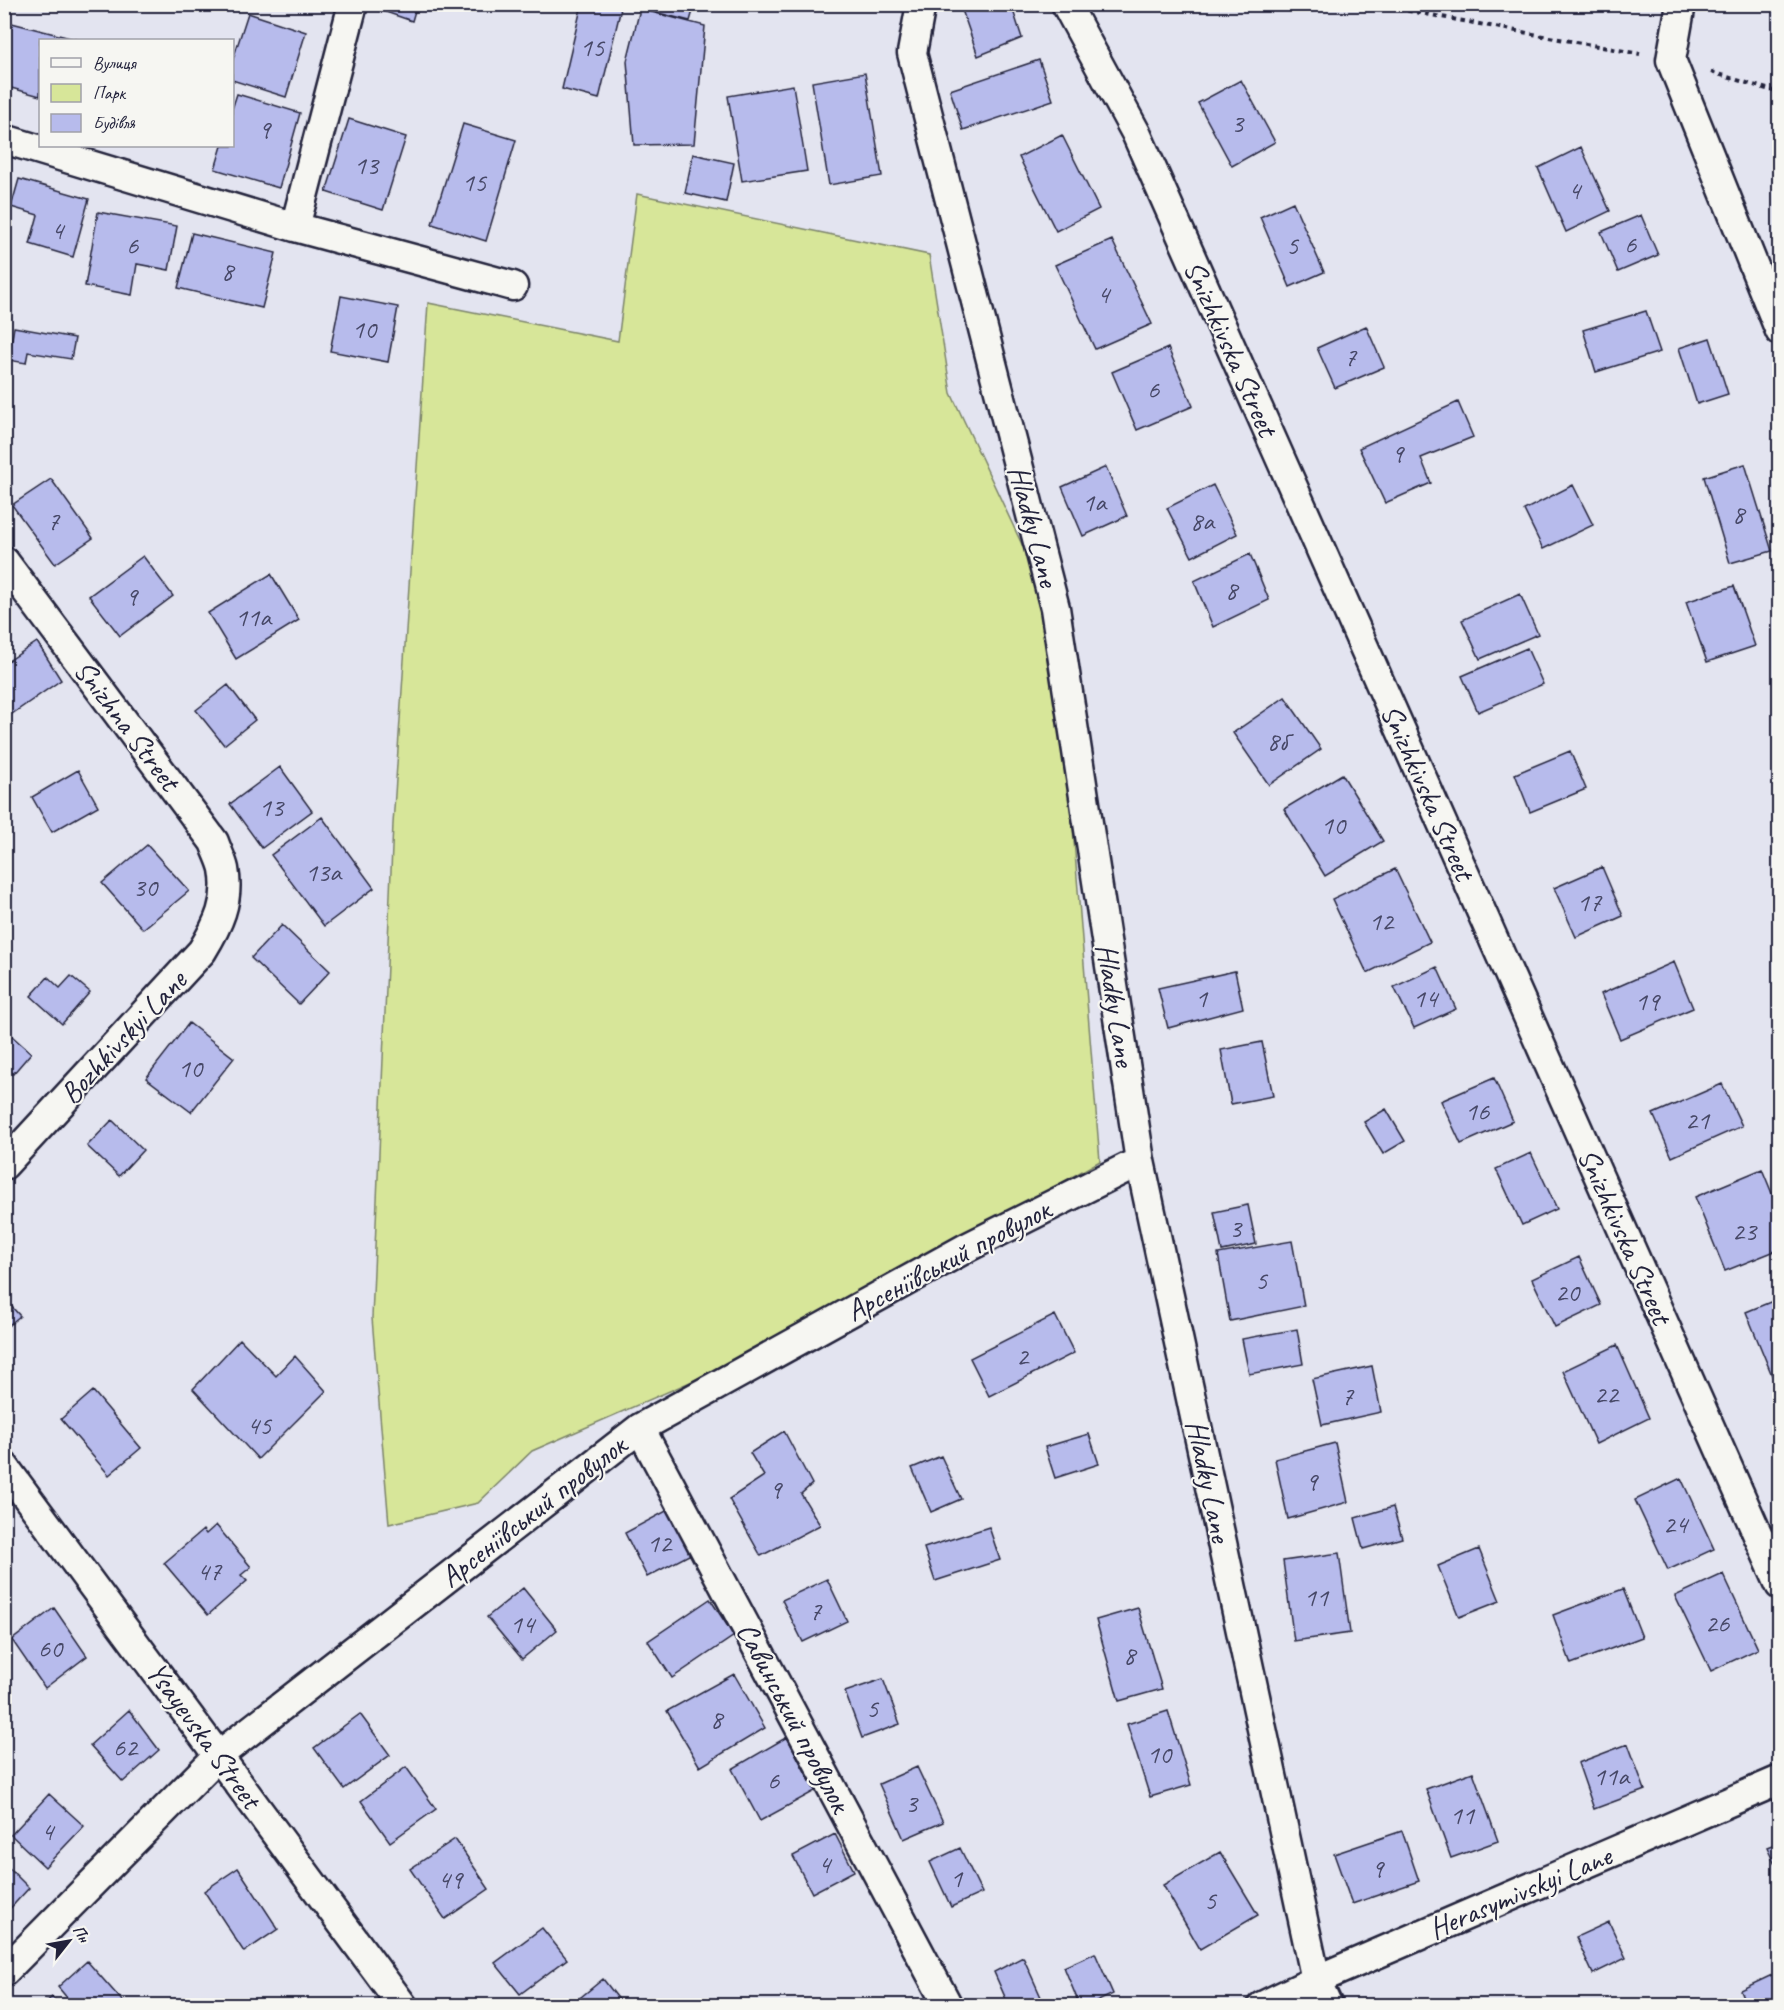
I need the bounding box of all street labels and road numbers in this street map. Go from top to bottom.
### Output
street label: Snizhkivska Street [1175,254,1288,444]
street label: Hladky Lane [1000,461,1069,593]
street label: Snizhna Street [66,652,190,800]
street label: Snizhkivska Street [1372,698,1485,888]
street label: Hladky Lane [1088,941,1145,1071]
street label: Bozhkivskyi Lane [51,961,196,1112]
street label: Snizhkivska Street [1569,1142,1682,1332]
street label: Арсеніївський провулок [839,1189,1058,1330]
street label: Hladky Lane [1178,1417,1241,1548]
street label: Арсеніївський провулок [432,1425,635,1596]
street label: Савинський провулок [728,1616,861,1820]
street label: Ysayevska Street [138,1654,272,1818]
street label: Herasymivskyi Lane [1423,1836,1619,1948]

